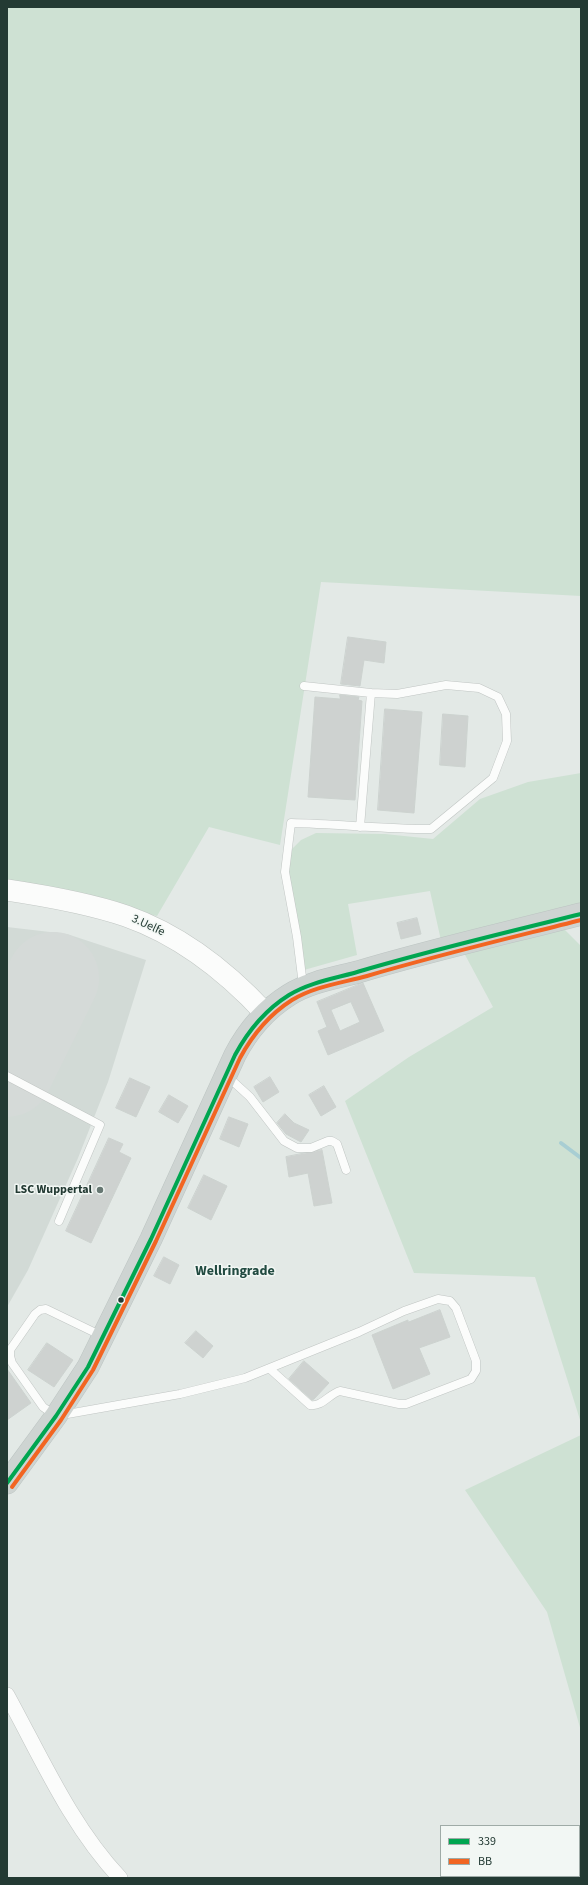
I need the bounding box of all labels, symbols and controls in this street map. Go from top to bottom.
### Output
street label: 3.Uelfe [129,912,167,940]
place label: LSC Wuppertal [15,1183,92,1197]
marker: LSC Wuppertal [95,1185,105,1195]
district label: Wellringrade [195,1264,275,1280]
unlabelled marker [116,1295,126,1305]
legend [440,1825,580,1877]
text: 339 [478,1833,496,1850]
text: BB [478,1853,492,1870]

